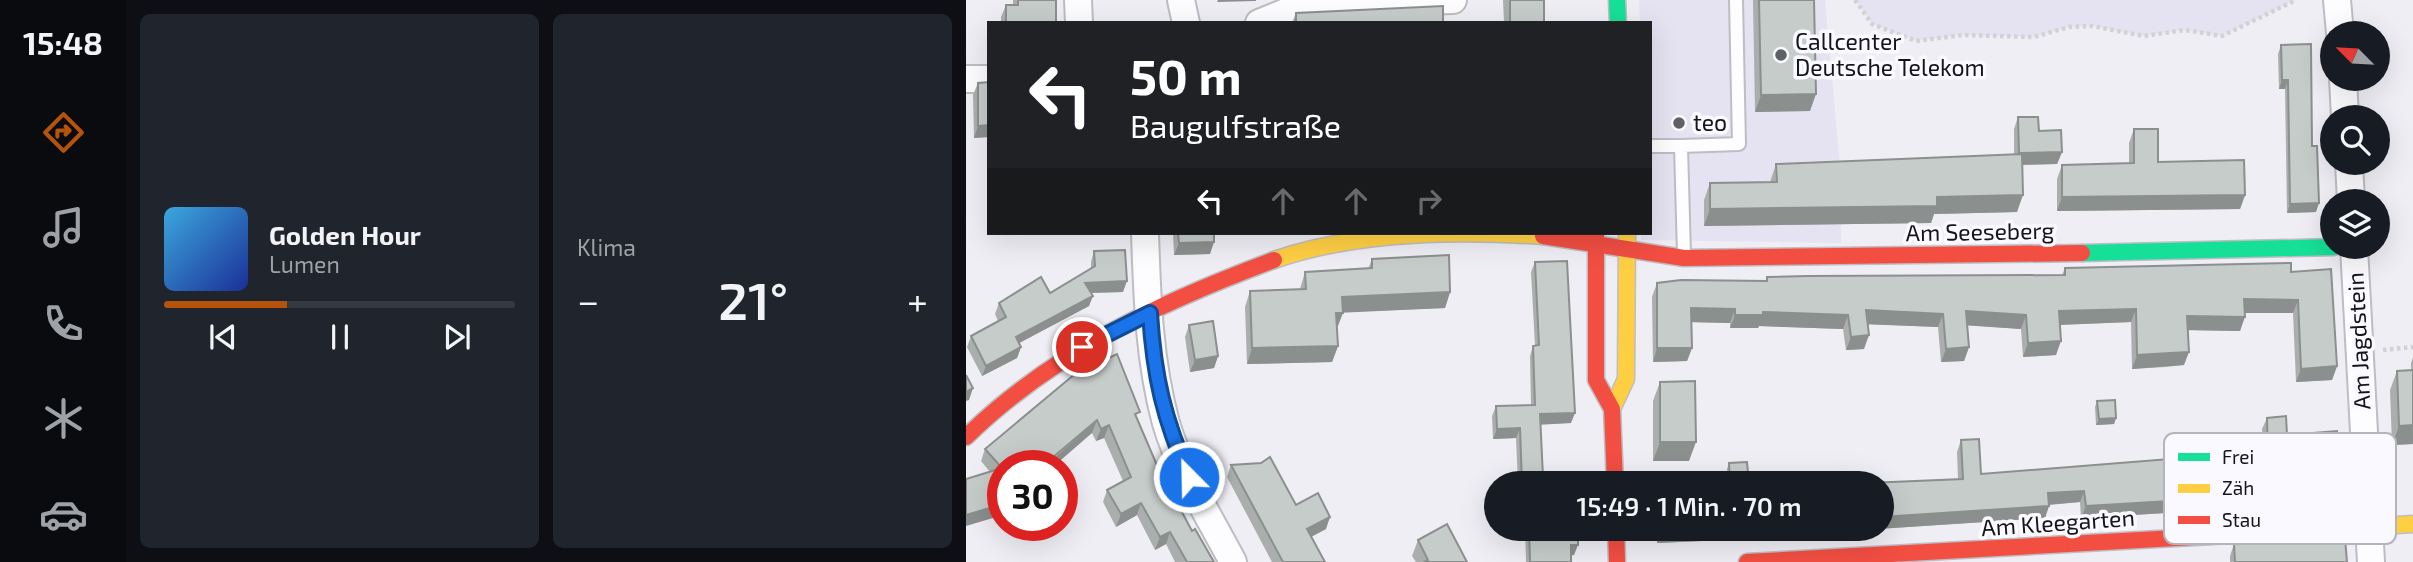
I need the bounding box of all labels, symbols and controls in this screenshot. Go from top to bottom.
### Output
north arrow [2320,21,2390,91]
map controls [2320,21,2390,259]
text: 15:48 [23,23,103,61]
place label: Callcenter Deutsche Telekom [1795,27,1985,81]
text: 50 m [1130,46,1242,105]
marker: Callcenter Deutsche Telekom [1773,47,1789,63]
icon: left [1015,49,1106,140]
button: search [2320,105,2390,175]
text: Baugulfstraße [1130,106,1341,144]
icon: directions [39,108,88,157]
place label: teo [1693,108,1727,136]
marker: teo [1671,115,1687,131]
icon: left [1191,182,1229,220]
icon: ahead [1264,182,1302,220]
icon: ahead [1337,182,1375,220]
icon: right [1410,182,1448,220]
button: layers [2320,189,2390,259]
icon: music [39,203,88,252]
street label: Am Seeseberg [1905,216,2055,246]
text: Golden Hour [269,219,421,250]
text: Klima [577,233,636,261]
text: Lumen [269,250,340,278]
text: 21° [718,268,788,330]
street label: Am Jagdstein [2340,272,2376,410]
text: − [577,277,599,323]
text: + [907,277,928,323]
icon: phone [39,299,88,348]
pin [1052,317,1112,377]
icon: previous [204,318,242,356]
icon: pause [321,318,359,356]
icon: next [438,318,476,356]
icon: arrive [1063,328,1101,366]
icon: climate [39,394,88,443]
legend [2164,433,2396,544]
position arrow [1152,440,1226,514]
text: Frei [2222,445,2254,468]
speed limit sign: 30 [987,450,1078,541]
text: Zäh [2222,476,2254,499]
icon: car [39,490,88,539]
text: 15:49 · 1 Min. · 70 m [1576,490,1802,521]
street label: Am Kleegarten [1980,503,2136,541]
text: Stau [2222,508,2261,531]

